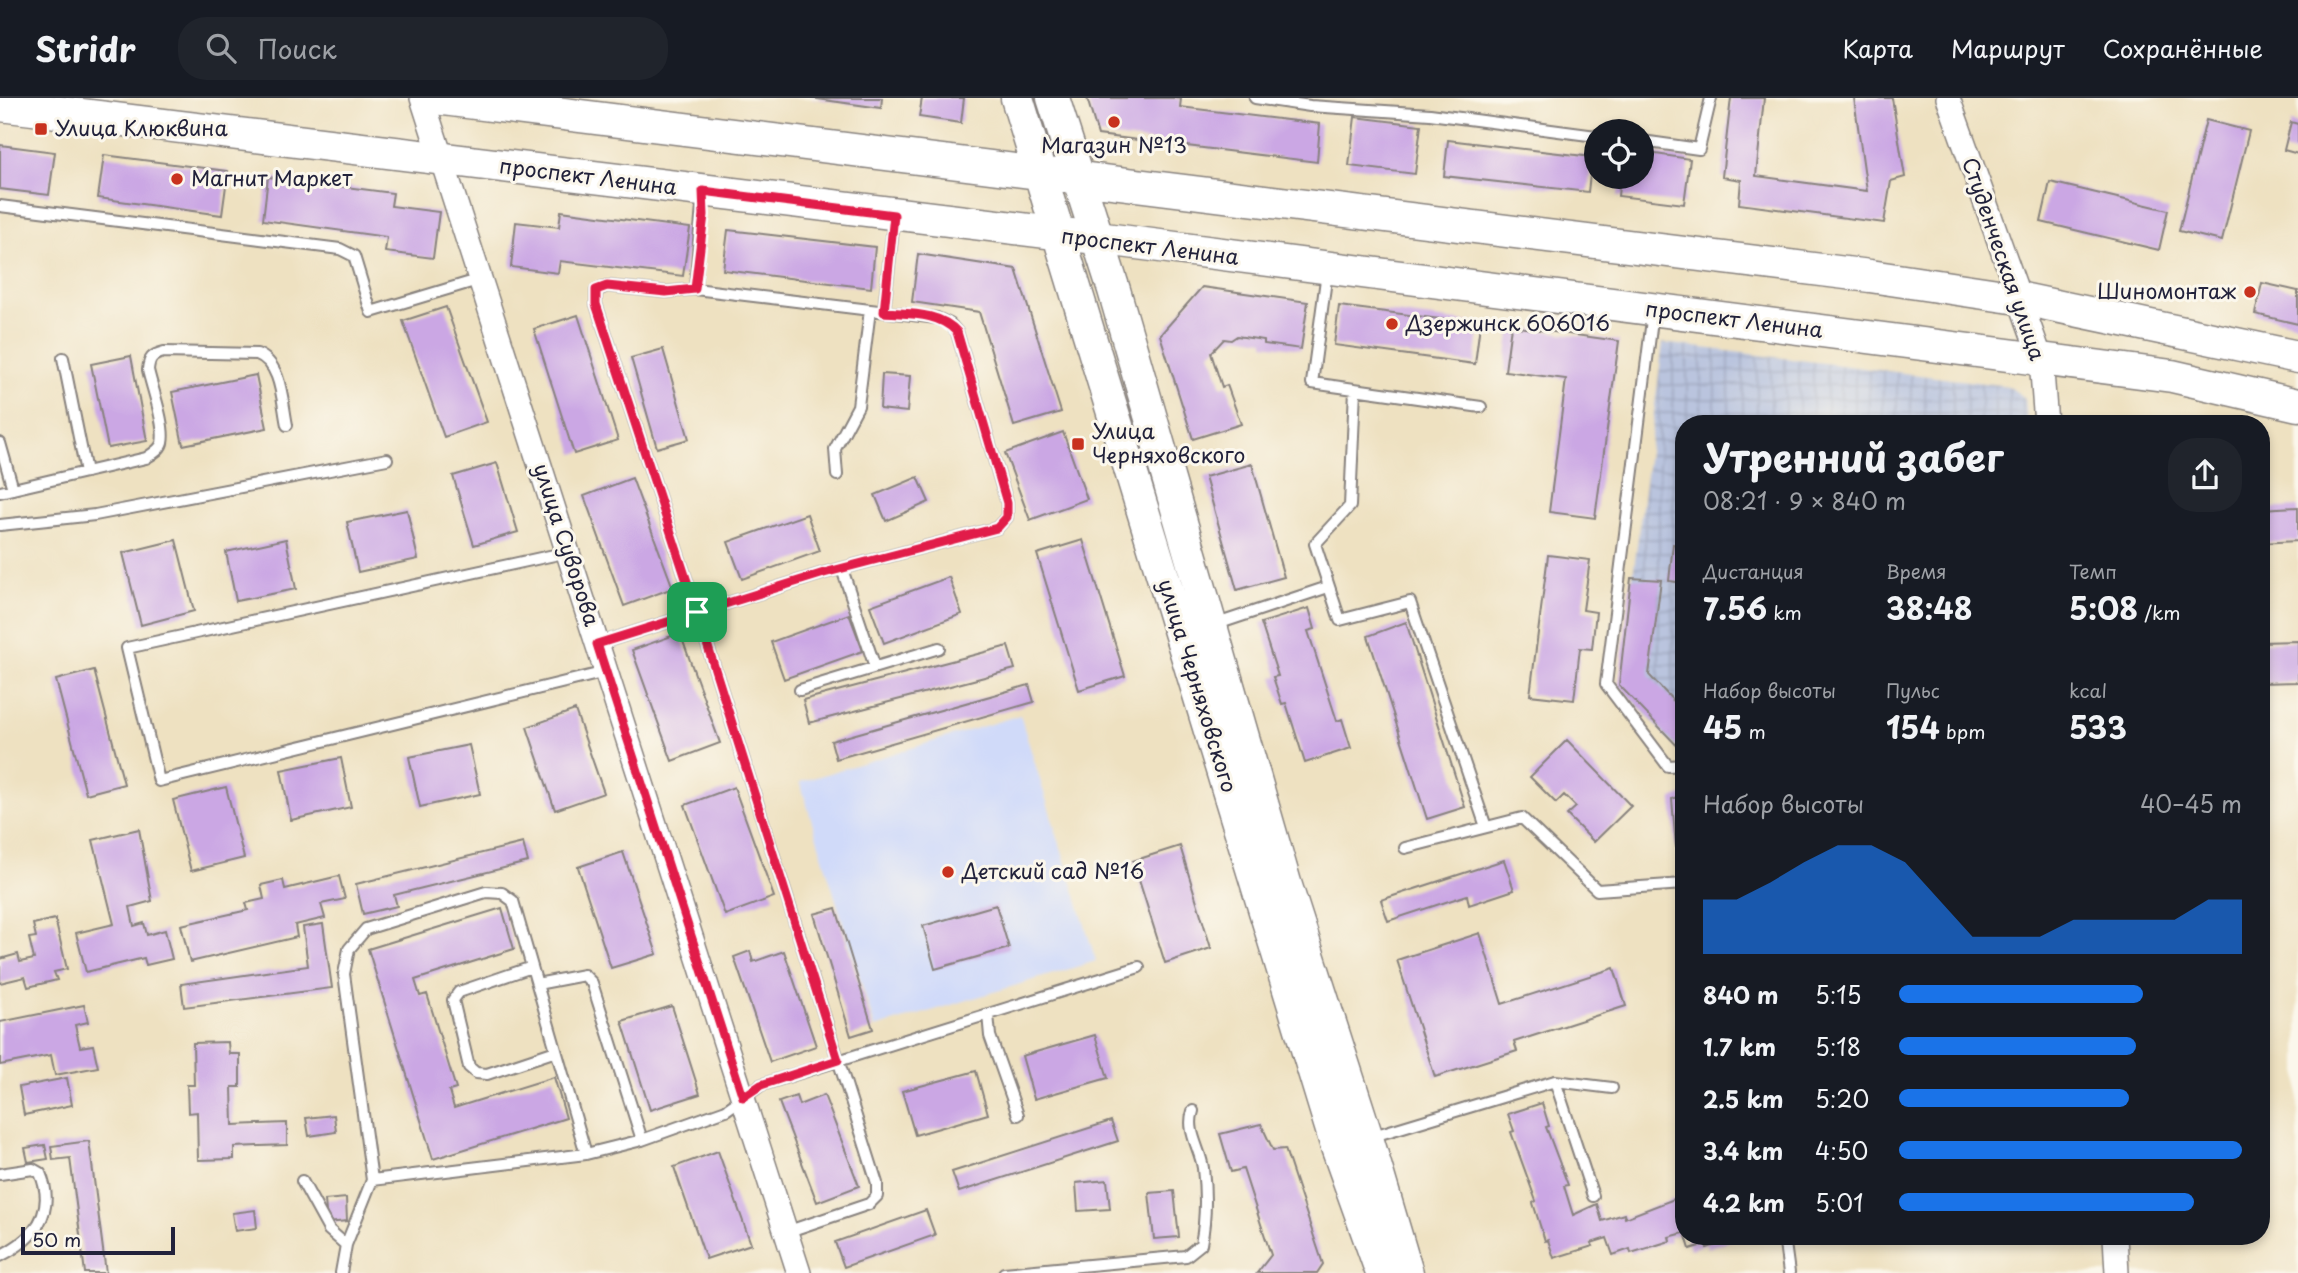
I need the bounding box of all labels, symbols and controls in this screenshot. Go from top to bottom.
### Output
search box [178,17,668,80]
text: Stridr [35,23,136,73]
icon: search [202,29,240,67]
text: Поиск [258,29,337,68]
text: Карта [1842,30,1913,66]
text: Маршрут [1951,30,2065,66]
text: Сохранённые [2103,30,2263,66]
place label: Улица Клюквина [55,111,228,143]
marker: Магазин №13 [1106,114,1122,130]
map controls [1584,119,1654,189]
button: locate [1584,119,1654,189]
marker: Улица Клюквина [33,121,49,137]
place label: Магазин №13 [1041,128,1187,160]
street label: проспект Ленина [498,148,680,202]
street label: Студенческая улица [1955,152,2055,365]
place label: Магнит Маркет [191,161,353,193]
marker: Магнит Маркет [169,171,185,187]
street label: проспект Ленина [1060,218,1242,272]
place label: Шиномонтаж [2097,274,2237,306]
marker: Шиномонтаж [2242,284,2258,300]
street label: проспект Ленина [1644,291,1826,345]
place label: Дзержинск 606016 [1405,306,1610,338]
marker: Дзержинск 606016 [1384,316,1400,332]
place label: Улица Черняховского [1092,414,1245,470]
text: Утренний забег [1703,428,2003,485]
marker: Улица Черняховского [1070,436,1086,452]
button: share [2168,438,2242,512]
street label: улица Суворова [527,459,609,630]
text: 08:21 · 9 × 840 m [1703,483,1906,518]
text: Дистанция [1703,557,1804,585]
text: Время [1886,557,1947,585]
text: Темп [2069,557,2117,585]
street label: улица Черняховского [1151,575,1247,796]
pin [667,582,727,642]
text: 7.56 [1703,585,1767,630]
text: 38:48 [1886,585,1973,630]
text: 5:08 [2069,585,2138,630]
icon: arrive [678,593,716,631]
text: km [1767,598,1802,626]
text: /km [2138,598,2181,626]
text: Набор высоты [1703,676,1836,704]
text: Пульс [1886,676,1940,704]
text: kcal [2069,676,2107,704]
text: 45 [1703,704,1742,749]
text: 154 [1886,704,1940,749]
text: 533 [2069,704,2127,749]
text: m [1742,717,1766,745]
text: bpm [1940,717,1985,745]
text: Набор высоты [1703,786,1864,821]
text: 40–45 m [2140,786,2242,821]
place label: Детский сад №16 [961,854,1144,886]
marker: Детский сад №16 [940,864,956,880]
text: 840 m [1703,977,1779,1012]
text: 5:15 [1815,977,1861,1012]
text: 1.7 km [1703,1029,1776,1064]
text: 5:18 [1815,1029,1861,1064]
text: 2.5 km [1703,1081,1783,1116]
text: 5:20 [1815,1081,1869,1116]
text: 3.4 km [1703,1133,1783,1168]
text: 4:50 [1815,1133,1868,1168]
text: 4.2 km [1703,1185,1785,1220]
text: 5:01 [1815,1185,1863,1220]
scale bar [21,1224,175,1256]
text: 50 m [32,1225,81,1253]

